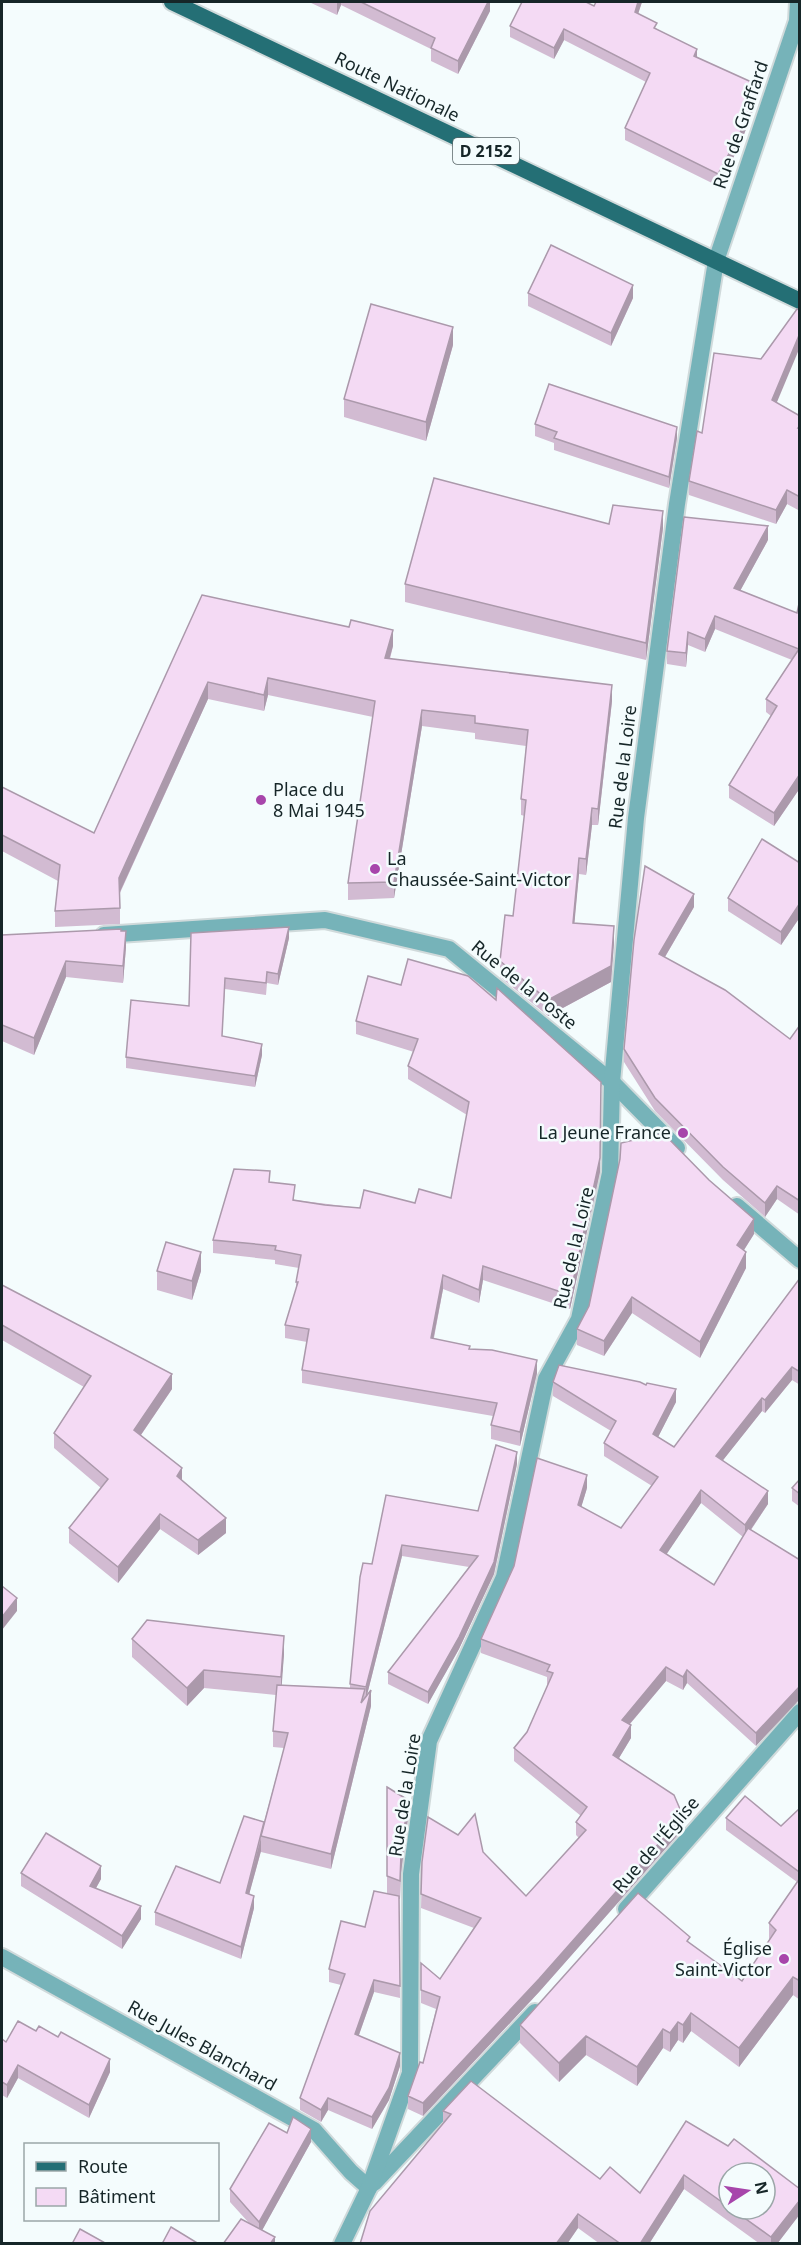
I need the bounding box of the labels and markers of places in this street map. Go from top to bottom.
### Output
place label: Place du 8 Mai 1945 [273,777,365,822]
marker: Place du 8 Mai 1945 [254,793,268,807]
place label: La Chaussée-Saint-Victor [387,846,572,891]
marker: La Chaussée-Saint-Victor [368,862,382,876]
place label: La Jeune France [538,1120,671,1144]
marker: La Jeune France [676,1126,690,1140]
place label: Église Saint-Victor [675,1936,773,1981]
marker: Église Saint-Victor [777,1952,791,1966]

